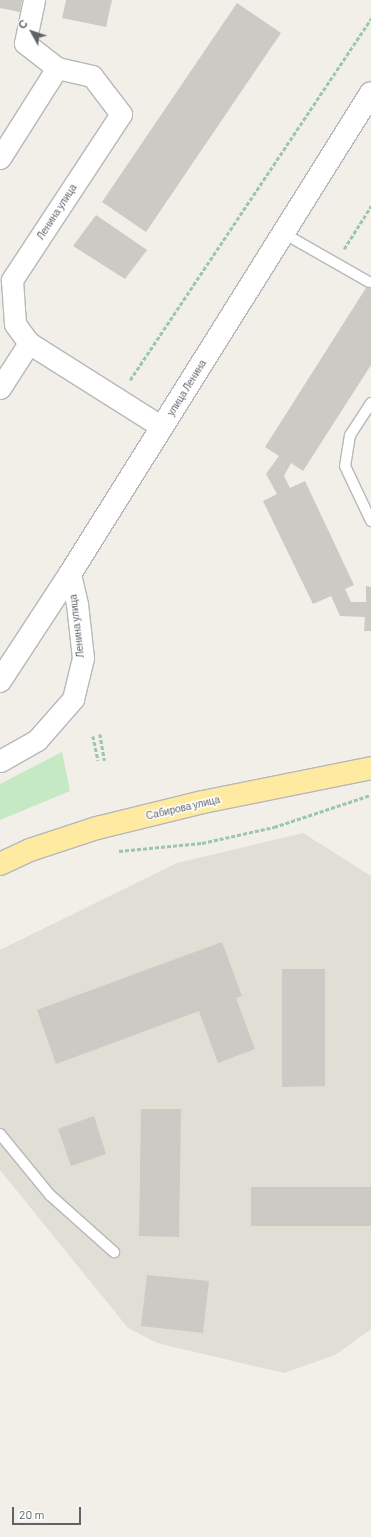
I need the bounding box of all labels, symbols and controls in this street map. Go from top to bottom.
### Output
north arrow [12,12,52,52]
text: С [15,17,30,31]
street label: Ленина улица [35,182,79,242]
street label: улица Ленина [165,358,209,418]
street label: Ленина улица [67,594,87,658]
street label: Сабирова улица [145,794,221,822]
scale bar [14,1499,83,1525]
text: 20 m [19,1507,45,1521]

